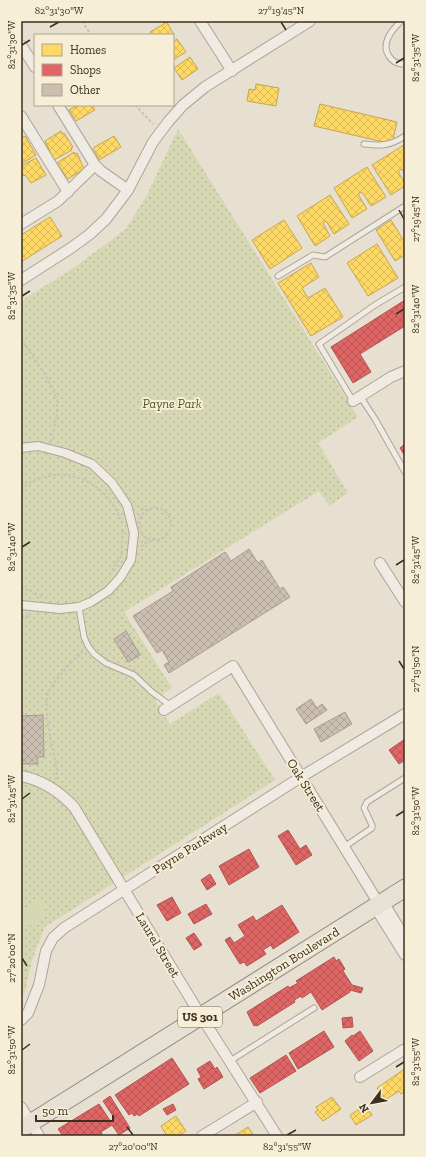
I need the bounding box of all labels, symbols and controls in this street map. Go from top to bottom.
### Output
text: 82°31'30"W [35,5,84,17]
text: 27°19'45"N [258,5,305,17]
text: 82°31'30"W [6,20,18,69]
text: 82°31'35"W [410,33,422,82]
legend [34,34,174,106]
text: Homes [70,43,106,57]
text: Shops [70,63,101,77]
text: Other [70,83,101,97]
text: 27°19'45"N [410,195,422,242]
text: 82°31'35"W [6,271,18,320]
text: 82°31'40"W [410,284,422,333]
park label: Payne Park [142,396,202,411]
text: 82°31'40"W [6,522,18,571]
text: 82°31'45"W [410,535,422,584]
text: 27°19'50"N [410,645,422,692]
street label: Oak Street [284,756,328,814]
text: 82°31'45"W [6,774,18,823]
text: 82°31'50"W [410,786,422,835]
street label: Payne Parkway [150,819,230,877]
street label: Laurel Street [133,910,183,980]
street label: Washington Boulevard [226,924,342,1004]
text: 27°20'00"N [6,933,18,983]
road number: US 301 [178,1007,222,1027]
text: 82°31'50"W [6,1025,18,1074]
text: 82°31'55"W [410,1037,422,1086]
north arrow [352,1083,392,1123]
scale bar [36,1097,113,1123]
text: N [356,1101,372,1115]
text: 50 m [42,1104,69,1118]
text: 27°20'00"N [108,1141,158,1153]
text: 82°31'55"W [263,1141,312,1153]

